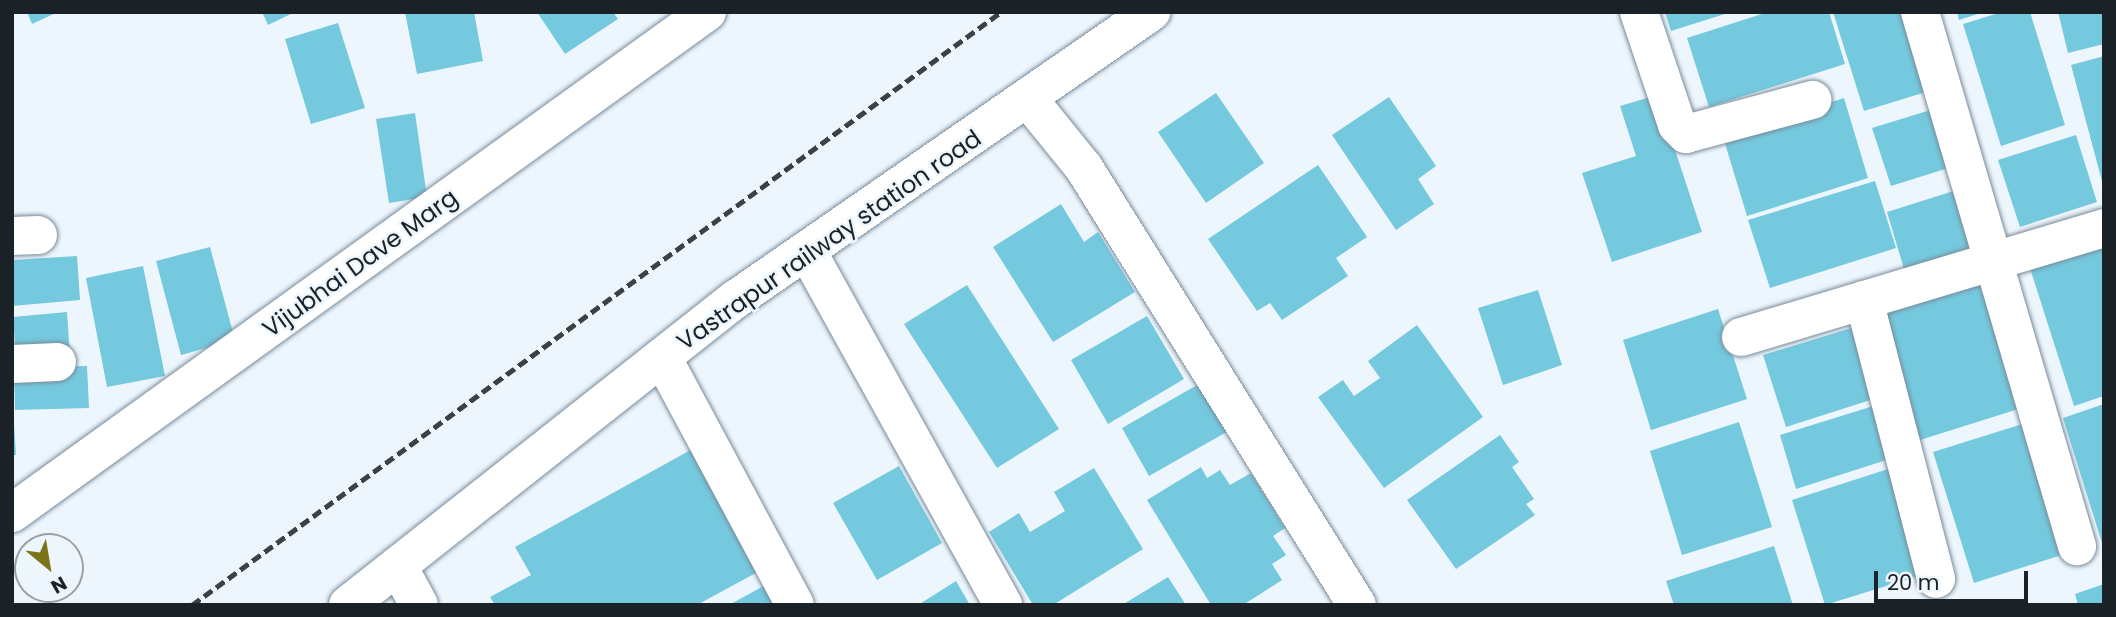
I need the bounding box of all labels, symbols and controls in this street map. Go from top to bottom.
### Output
street label: Vastrapur railway station road [671,124,987,356]
street label: Vijubhai Dave Marg [257,183,463,343]
north arrow [14,533,84,603]
scale bar [1878,558,2032,602]
text: 20 m [1887,568,1940,597]
text: N [46,570,72,600]

